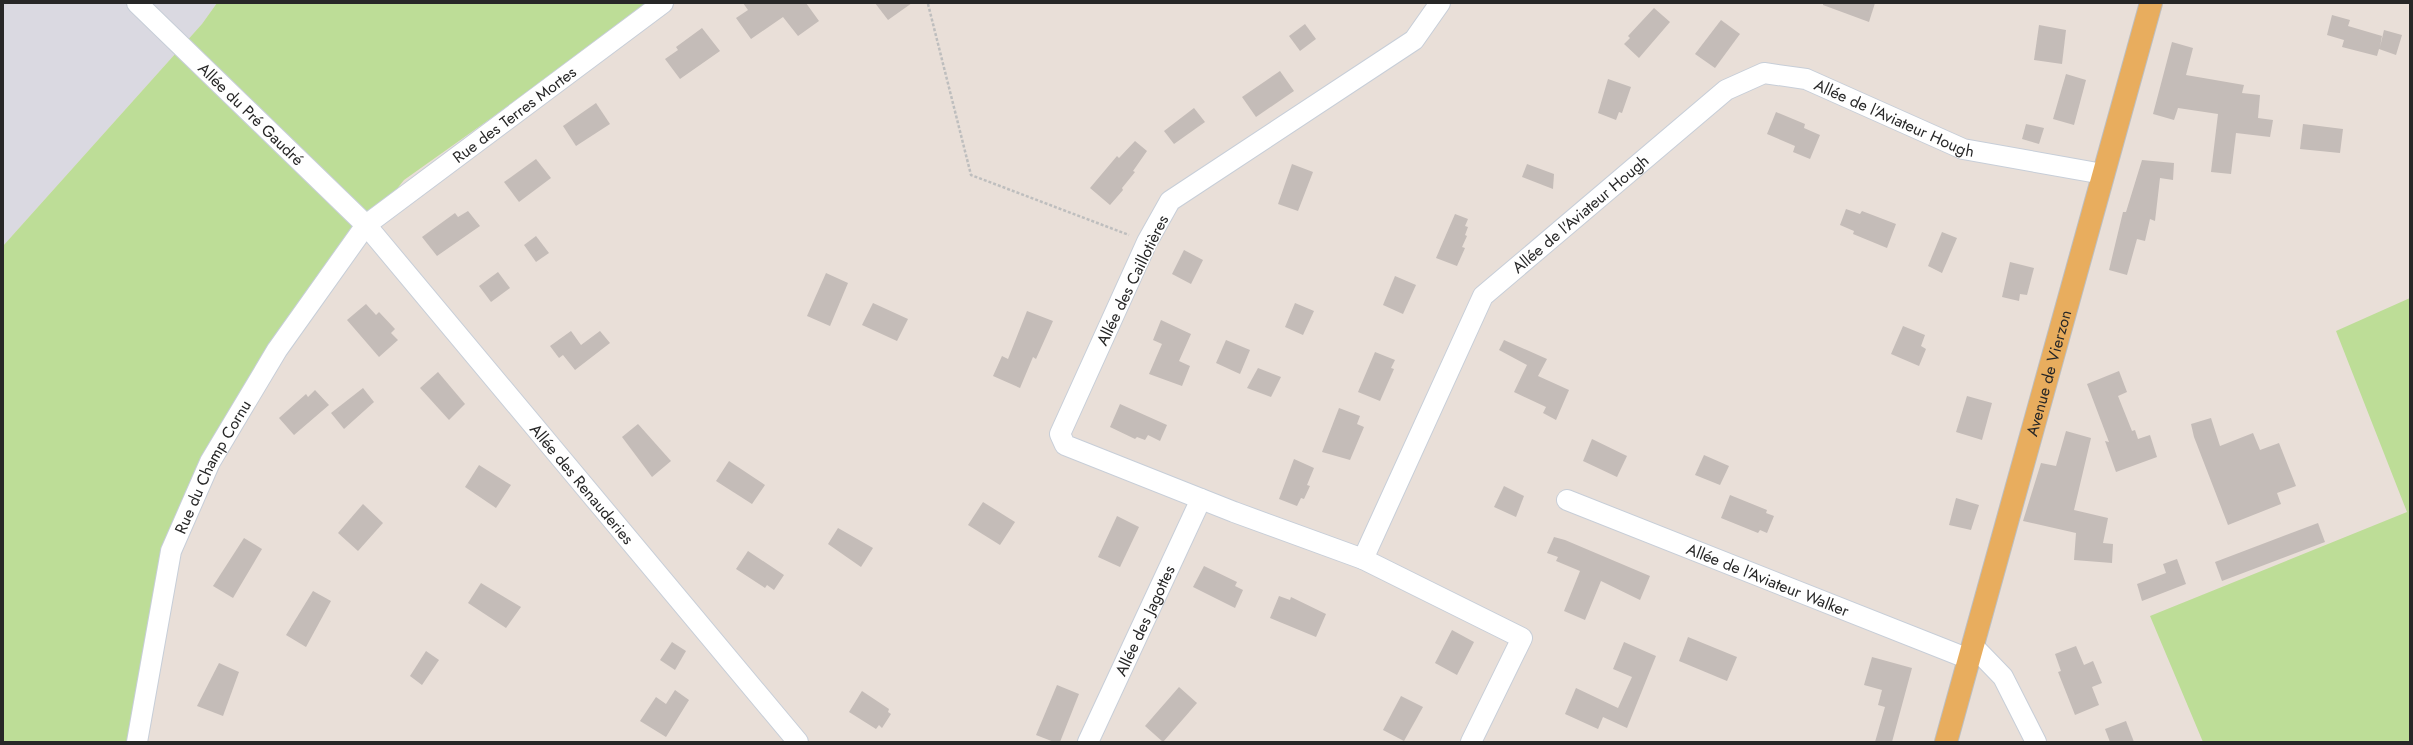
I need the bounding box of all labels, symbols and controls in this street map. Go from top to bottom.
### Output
street label: Allée du Pré Gaudré [193,57,309,171]
street label: Rue des Terres Mortes [448,61,581,169]
street label: Allée de l'Aviateur Hough [1811,73,1976,163]
street label: Allée de l'Aviateur Hough [1507,149,1654,279]
street label: Allée des Caillotières [1091,211,1174,349]
street label: Avenue de Vierzon [2020,307,2077,439]
street label: Rue du Champ Cornu [169,395,257,538]
street label: Allée des Renauderies [524,419,639,549]
street label: Allée de l'Aviateur Walker [1683,537,1853,623]
street label: Allée des Jagottes [1109,562,1181,680]

